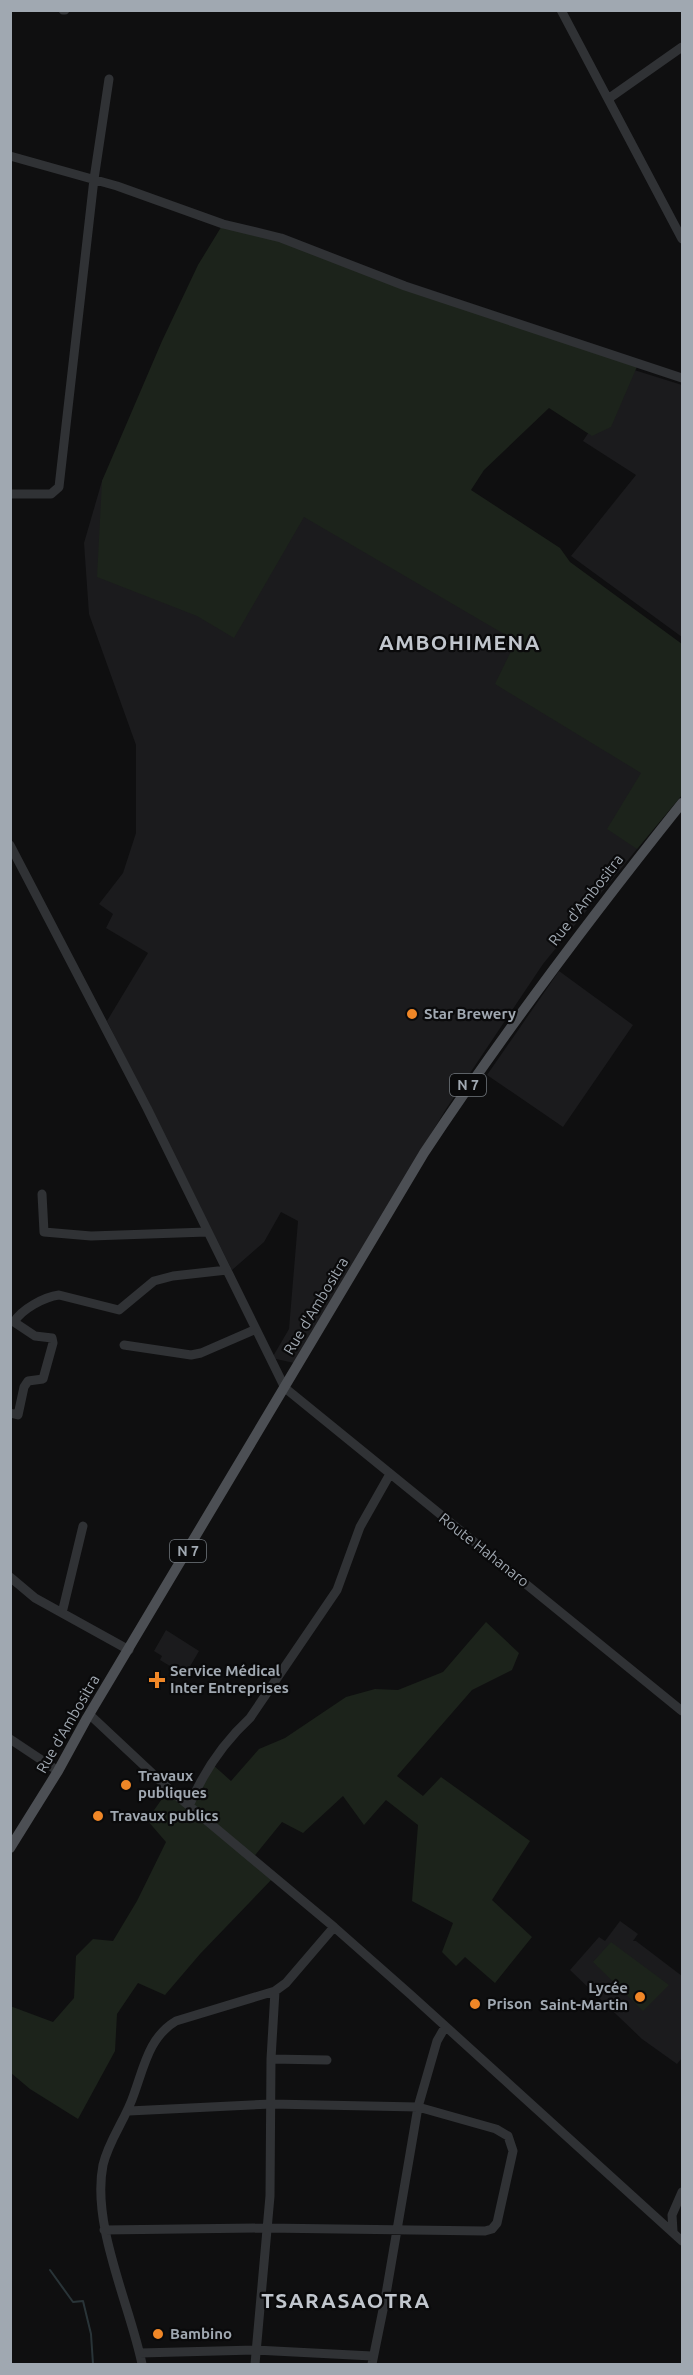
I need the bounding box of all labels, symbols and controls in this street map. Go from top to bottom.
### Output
district label: AMBOHIMENA [379,630,541,654]
street label: Rue d'Ambositra [545,851,626,949]
place label: Star Brewery [424,1005,516,1022]
marker: Star Brewery [405,1007,419,1021]
road number: N 7 [450,1074,486,1096]
street label: Rue d'Ambositra [280,1254,351,1358]
street label: Route Hahanaro [436,1509,533,1590]
road number: N 7 [170,1540,206,1562]
place label: Service Médical Inter Entreprises [170,1662,289,1696]
marker: Service Médical Inter Entreprises [148,1671,166,1689]
street label: Rue d'Ambositra [33,1672,103,1776]
place label: Travaux publiques [138,1767,207,1801]
marker: Travaux publiques [119,1778,133,1792]
place label: Travaux publics [110,1807,219,1824]
marker: Travaux publics [91,1809,105,1823]
place label: Lycée Saint-Martin [540,1979,628,2013]
marker: Lycée Saint-Martin [633,1990,647,2004]
place label: Prison [487,1995,532,2012]
marker: Prison [468,1997,482,2011]
district label: TSARASAOTRA [261,2288,431,2312]
place label: Bambino [170,2325,232,2342]
marker: Bambino [151,2327,165,2341]

